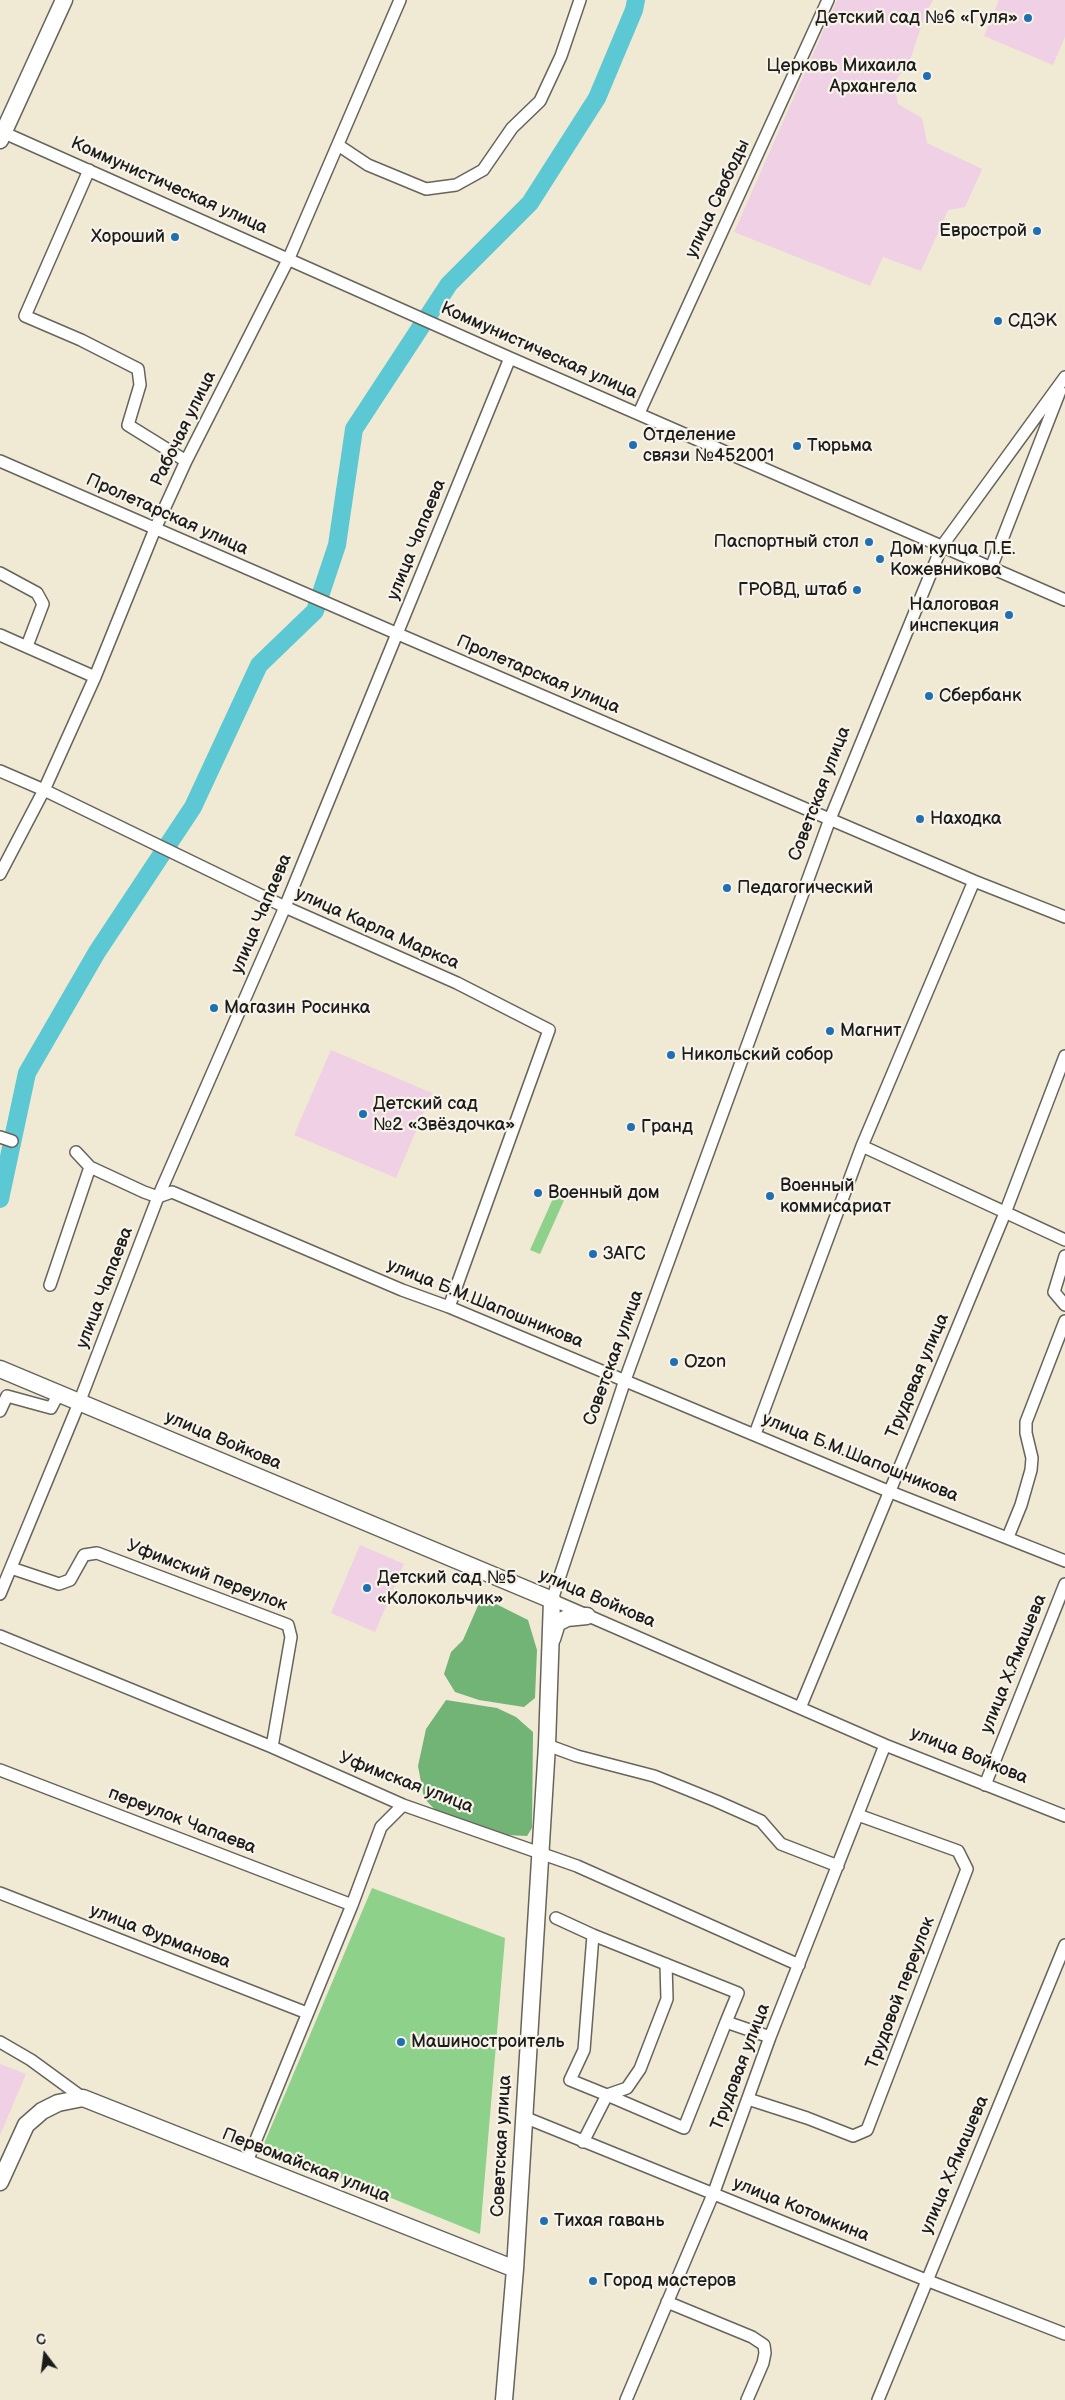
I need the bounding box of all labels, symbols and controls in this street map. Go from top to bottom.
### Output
place label: Детский сад №6 «Гуля» [815,7,1018,29]
marker: Детский сад №6 «Гуля» [1022,12,1034,24]
place label: Церковь Михаила Архангела [767,55,917,98]
marker: Церковь Михаила Архангела [921,70,933,82]
street label: Коммунистическая улица [67,133,271,239]
street label: улица Свободы [681,136,755,262]
place label: Еврострой [939,220,1027,242]
marker: Еврострой [1031,225,1043,237]
place label: Хороший [91,226,165,248]
marker: Хороший [169,231,181,243]
street label: Коммунистическая улица [437,298,641,404]
place label: СДЭК [1008,310,1057,332]
marker: СДЭК [992,315,1004,327]
street label: Рабочая улица [147,368,221,490]
place label: Отделение связи №452001 [643,424,774,466]
place label: Тюрьма [807,435,872,457]
marker: Отделение связи №452001 [627,439,639,451]
marker: Тюрьма [791,440,803,452]
street label: Пролетарская улица [83,469,251,561]
street label: улица Чапаева [383,476,451,604]
place label: Паспортный стол [714,531,859,553]
marker: Паспортный стол [863,536,875,548]
place label: Дом купца П.Е. Кожевникова [890,538,1015,580]
marker: Дом купца П.Е. Кожевникова [874,553,886,565]
place label: ГРОВД, штаб [738,579,847,601]
marker: ГРОВД, штаб [851,584,863,596]
place label: Налоговая инспекция [909,594,999,636]
marker: Налоговая инспекция [1003,609,1015,621]
street label: Пролетарская улица [453,631,623,719]
place label: Сбербанк [939,685,1021,707]
marker: Сбербанк [923,690,935,702]
street label: Советская улица [784,724,856,864]
place label: Находка [930,808,1002,830]
marker: Находка [914,813,926,825]
street label: улица Чапаева [227,851,297,977]
place label: Педагогический [737,877,873,899]
marker: Педагогический [721,882,733,894]
street label: улица Карла Маркса [292,883,462,975]
place label: Магазин Росинка [224,997,370,1019]
marker: Магазин Росинка [208,1002,220,1014]
place label: Магнит [840,1020,901,1042]
marker: Магнит [824,1025,836,1037]
place label: Никольский собор [681,1044,833,1066]
marker: Никольский собор [665,1049,677,1061]
place label: Детский сад №2 «Звёздочка» [373,1093,515,1136]
marker: Детский сад №2 «Звёздочка» [357,1108,369,1120]
place label: Гранд [641,1116,693,1138]
marker: Гранд [625,1121,637,1133]
place label: Военный коммисариат [780,1175,891,1218]
place label: Военный дом [548,1182,660,1204]
marker: Военный дом [532,1187,544,1199]
marker: Военный коммисариат [764,1190,776,1202]
street label: улица Чапаева [72,1224,138,1352]
place label: ЗАГС [603,1243,646,1265]
marker: ЗАГС [587,1248,599,1260]
street label: улица Б.М.Шапошникова [384,1255,586,1353]
street label: Советская улица [579,1287,649,1429]
street label: Трудовая улица [882,1310,954,1442]
place label: Ozon [684,1351,726,1373]
marker: Ozon [668,1356,680,1368]
street label: улица Войкова [161,1407,285,1475]
street label: улица Б.М.Шапошникова [759,1409,961,1507]
street label: Уфимский переулок [124,1535,290,1617]
street label: улица Войкова [535,1565,659,1633]
place label: Детский сад №5 «Колокольчик» [377,1567,516,1610]
marker: Детский сад №5 «Колокольчик» [361,1582,373,1594]
street label: улица Х.Ямашева [976,1591,1052,1737]
street label: улица Войкова [907,1723,1031,1789]
street label: Уфимская улица [336,1747,476,1819]
street label: переулок Чапаева [105,1783,259,1859]
street label: улица Фурманова [86,1900,234,1974]
street label: Трудовой переулок [862,1914,940,2072]
street label: Трудовая улица [707,2001,775,2133]
place label: Машиностроитель [411,2031,565,2053]
marker: Машиностроитель [395,2036,407,2048]
street label: Советская улица [487,2074,517,2218]
street label: улица Х.Ямашева [916,2093,994,2237]
street label: Первомайская улица [219,2124,393,2208]
street label: улица Котомкина [730,2173,872,2247]
place label: Тихая гавань [554,2210,664,2232]
marker: Тихая гавань [538,2215,550,2227]
place label: Город мастеров [603,2270,736,2292]
marker: Город мастеров [587,2275,599,2287]
north arrow [20,2330,70,2380]
text: С [34,2331,48,2350]

